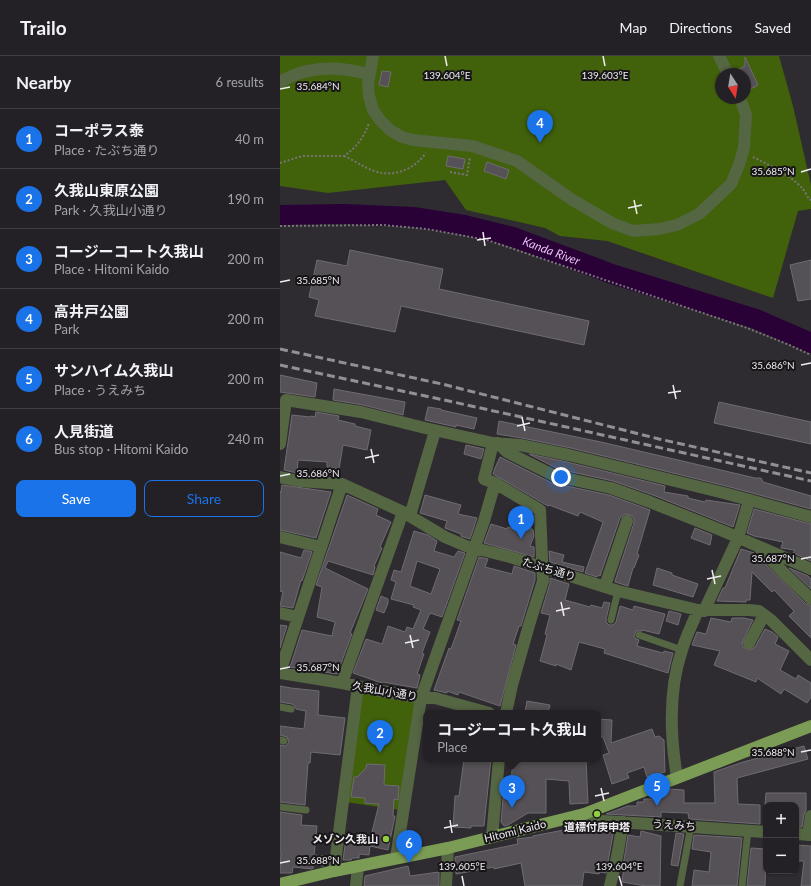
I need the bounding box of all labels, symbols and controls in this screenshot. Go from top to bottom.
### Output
text: Trailo [20,16,67,39]
text: Map [620,19,647,36]
text: Directions [669,19,732,36]
text: Saved [754,19,791,36]
north arrow [715,68,751,104]
text: 139.604°E [423,69,471,81]
text: 139.603°E [581,69,629,81]
text: Nearby [16,72,71,93]
text: 6 results [216,74,264,90]
text: 35.684°N [296,80,340,92]
pin: 4 [527,110,553,143]
text: コーポラス泰 [54,121,144,139]
text: 1 [25,131,33,147]
text: 40 m [235,131,264,147]
text: Place · たぶち通り [54,142,159,158]
text: 35.685°N [751,165,795,177]
text: 久我山東原公園 [54,181,159,199]
text: 2 [25,191,33,207]
text: 190 m [227,191,264,207]
text: Park · 久我山小通り [54,202,167,218]
water label: Kanda River [521,233,583,269]
text: コージーコート久我山 [54,242,204,260]
text: 3 [25,251,33,267]
text: 200 m [227,251,264,267]
text: Place · Hitomi Kaido [54,261,169,277]
text: 35.685°N [296,274,340,286]
text: 高井戸公園 [54,302,129,320]
text: 4 [25,311,33,327]
text: 200 m [227,311,264,327]
text: Park [54,321,79,337]
text: 35.686°N [751,359,795,371]
text: サンハイム久我山 [54,361,173,379]
text: 5 [25,371,33,387]
text: 200 m [227,371,264,387]
text: Place · うえみち [54,382,146,398]
text: 人見街道 [54,422,114,440]
text: 6 [25,431,33,447]
text: 240 m [227,431,264,447]
text: Bus stop · Hitomi Kaido [54,441,188,457]
text: 35.686°N [296,467,340,479]
your location [551,467,571,487]
button: Save [16,480,136,517]
button: Share [144,480,264,517]
pin: 1 [508,506,534,539]
text: 35.687°N [751,552,795,564]
street label: たぶち通り [521,554,577,583]
text: 35.687°N [296,661,340,673]
street label: 久我山小通り [351,678,419,703]
popup [423,710,601,762]
pin: 2 [367,720,393,753]
text: コージーコート久我山 [437,720,587,738]
text: Place [437,739,467,755]
text: 35.688°N [751,746,795,758]
pin: 5 [644,773,670,806]
pin: 3 [499,775,525,808]
map controls [763,802,799,874]
button: + [763,802,799,838]
marker: 道標付庚申塔 [592,809,602,819]
street label: うえみち [652,816,696,833]
street label: Hitomi Kaido [483,817,547,844]
place label: 道標付庚申塔 [564,820,630,833]
pin: 6 [396,830,422,863]
place label: メゾン久我山 [312,832,378,845]
marker: メゾン久我山 [381,834,391,844]
button: − [763,838,799,874]
text: 35.688°N [296,854,340,866]
text: 139.605°E [438,860,486,872]
text: 139.604°E [595,860,643,872]

